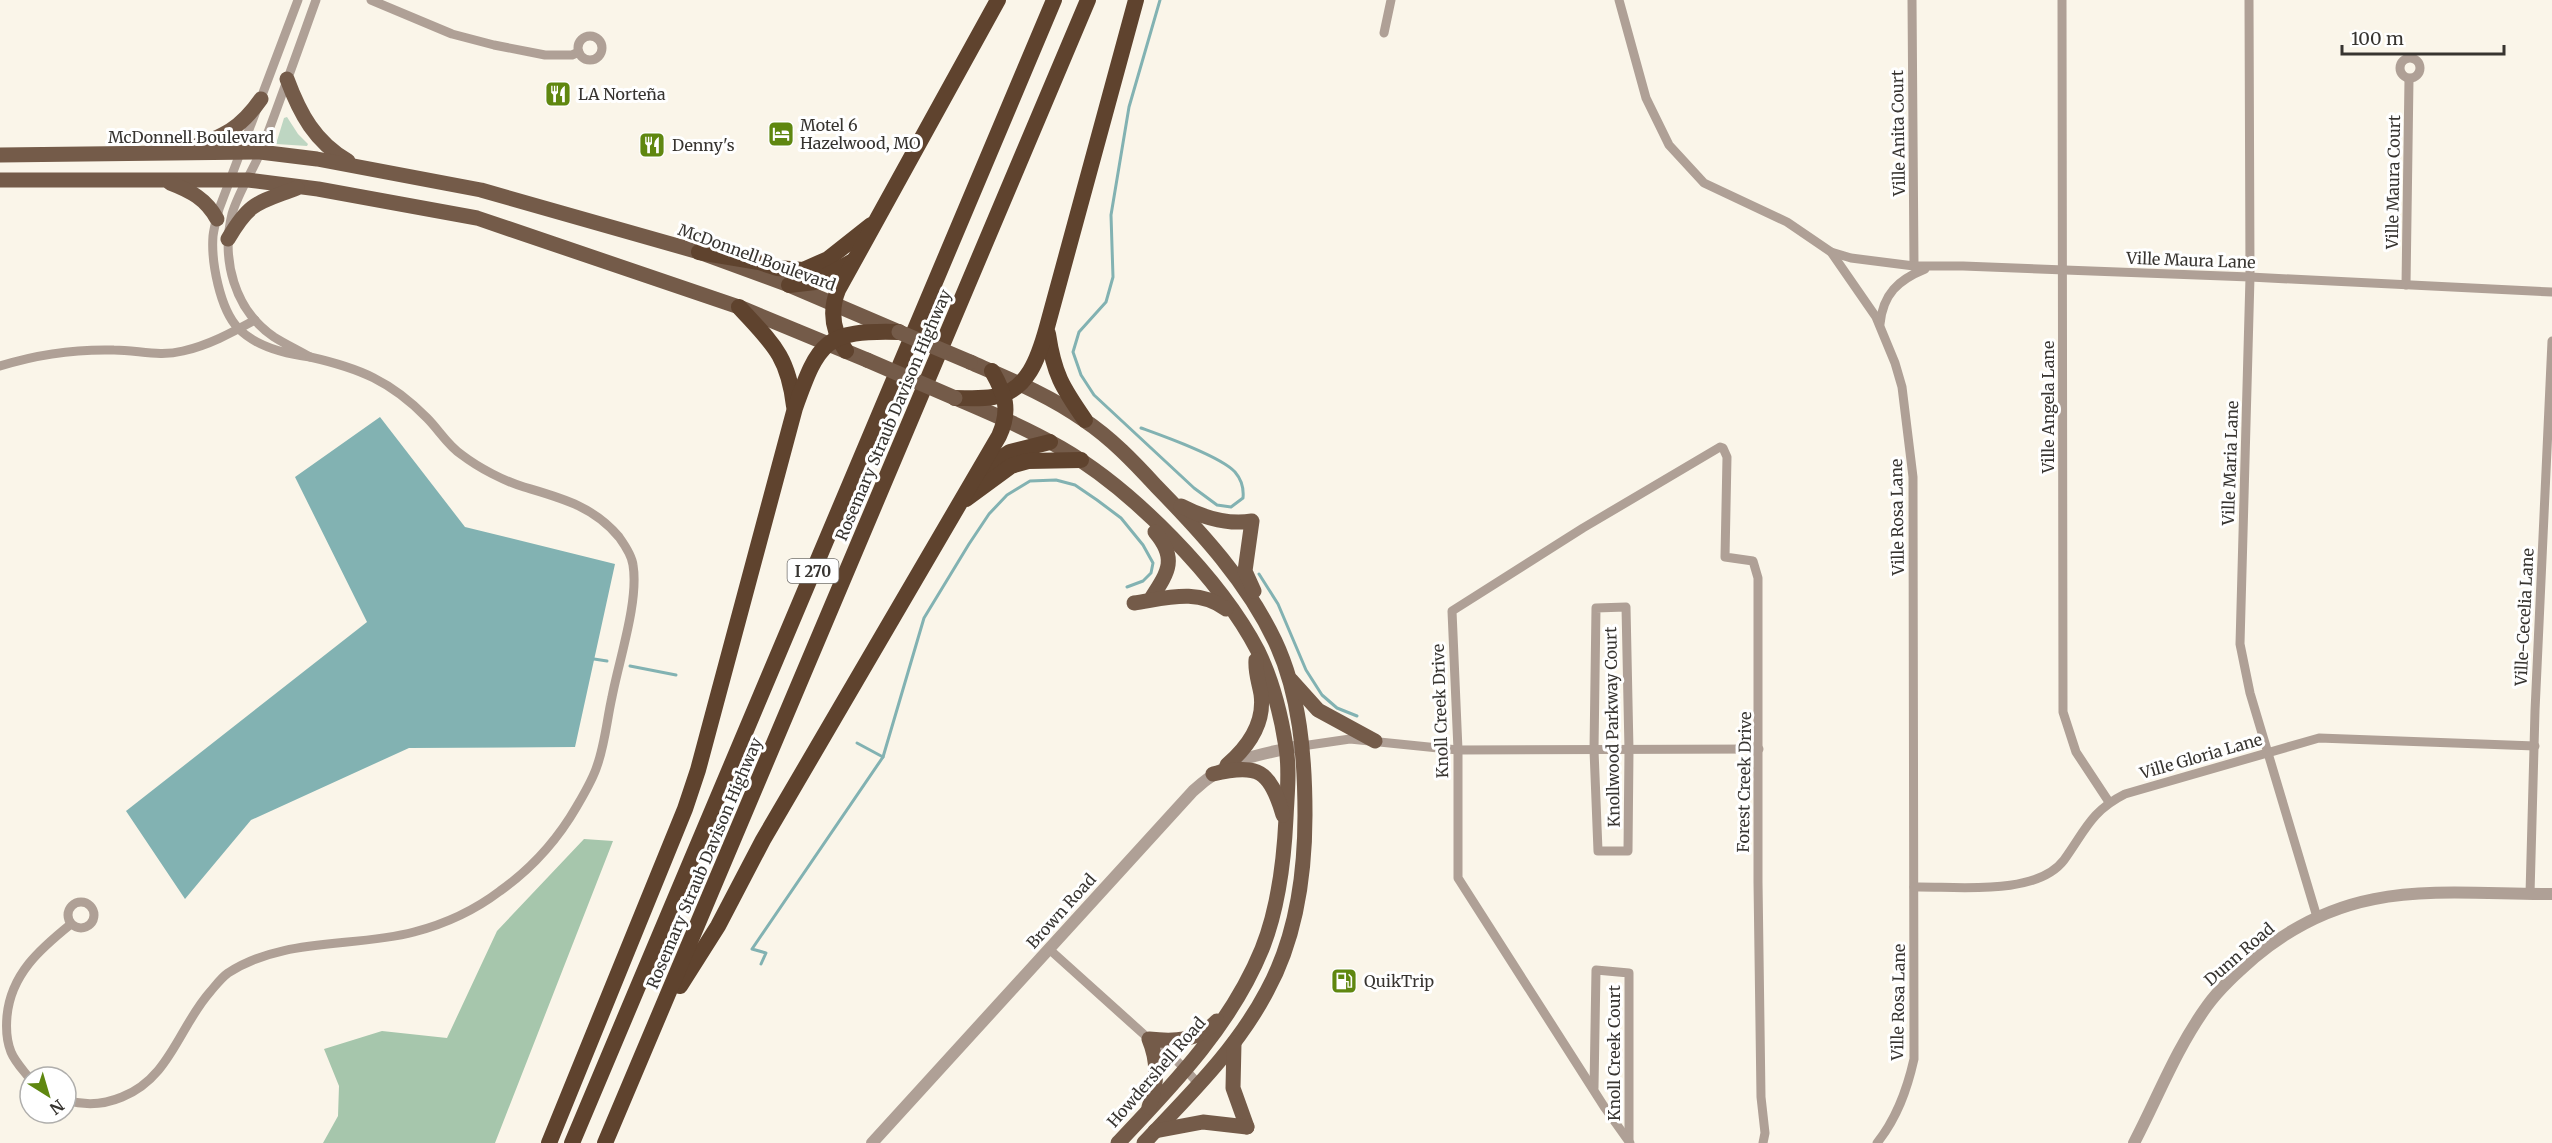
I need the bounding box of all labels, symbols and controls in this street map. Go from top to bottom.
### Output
scale bar [2342,18,2504,56]
text: 100 m [2351,27,2404,50]
street label: Ville Anita Court [1887,69,1909,197]
restaurant icon: LA Norteña [543,79,573,109]
place label: LA Norteña [578,84,666,104]
street label: Ville Maura Court [2382,114,2404,250]
place label: Motel 6 Hazelwood, MO [800,115,921,153]
hotel icon: Motel 6 Hazelwood, MO [766,119,796,149]
street label: McDonnell Boulevard [108,127,274,147]
restaurant icon: Denny's [637,130,667,160]
place label: Denny's [672,135,735,155]
street label: McDonnell Boulevard [675,219,839,295]
street label: Ville Maura Lane [2125,248,2256,272]
street label: Rosemary Straub Davison Highway [831,286,955,544]
street label: Ville Angela Lane [2038,341,2058,474]
street label: Ville Maria Lane [2218,400,2242,527]
street label: Ville Rosa Lane [1886,459,1908,576]
street label: Ville-Cecelia Lane [2510,548,2538,687]
road number: I 270 [788,559,838,583]
street label: Knollwood Parkway Court [1600,626,1624,828]
street label: Knoll Creek Drive [1428,643,1452,779]
street label: Forest Creek Drive [1733,711,1755,853]
street label: Ville Gloria Lane [2137,729,2264,783]
street label: Rosemary Straub Davison Highway [642,734,766,992]
street label: Brown Road [1022,869,1100,953]
street label: Dunn Road [2200,918,2278,990]
street label: Ville Rosa Lane [1887,944,1909,1061]
fuel station icon: QuikTrip [1329,966,1359,996]
place label: QuikTrip [1364,971,1434,991]
street label: Knoll Creek Court [1604,984,1624,1121]
street label: Howdershell Road [1103,1013,1210,1131]
north arrow [18,1065,78,1125]
text: N [46,1095,68,1119]

